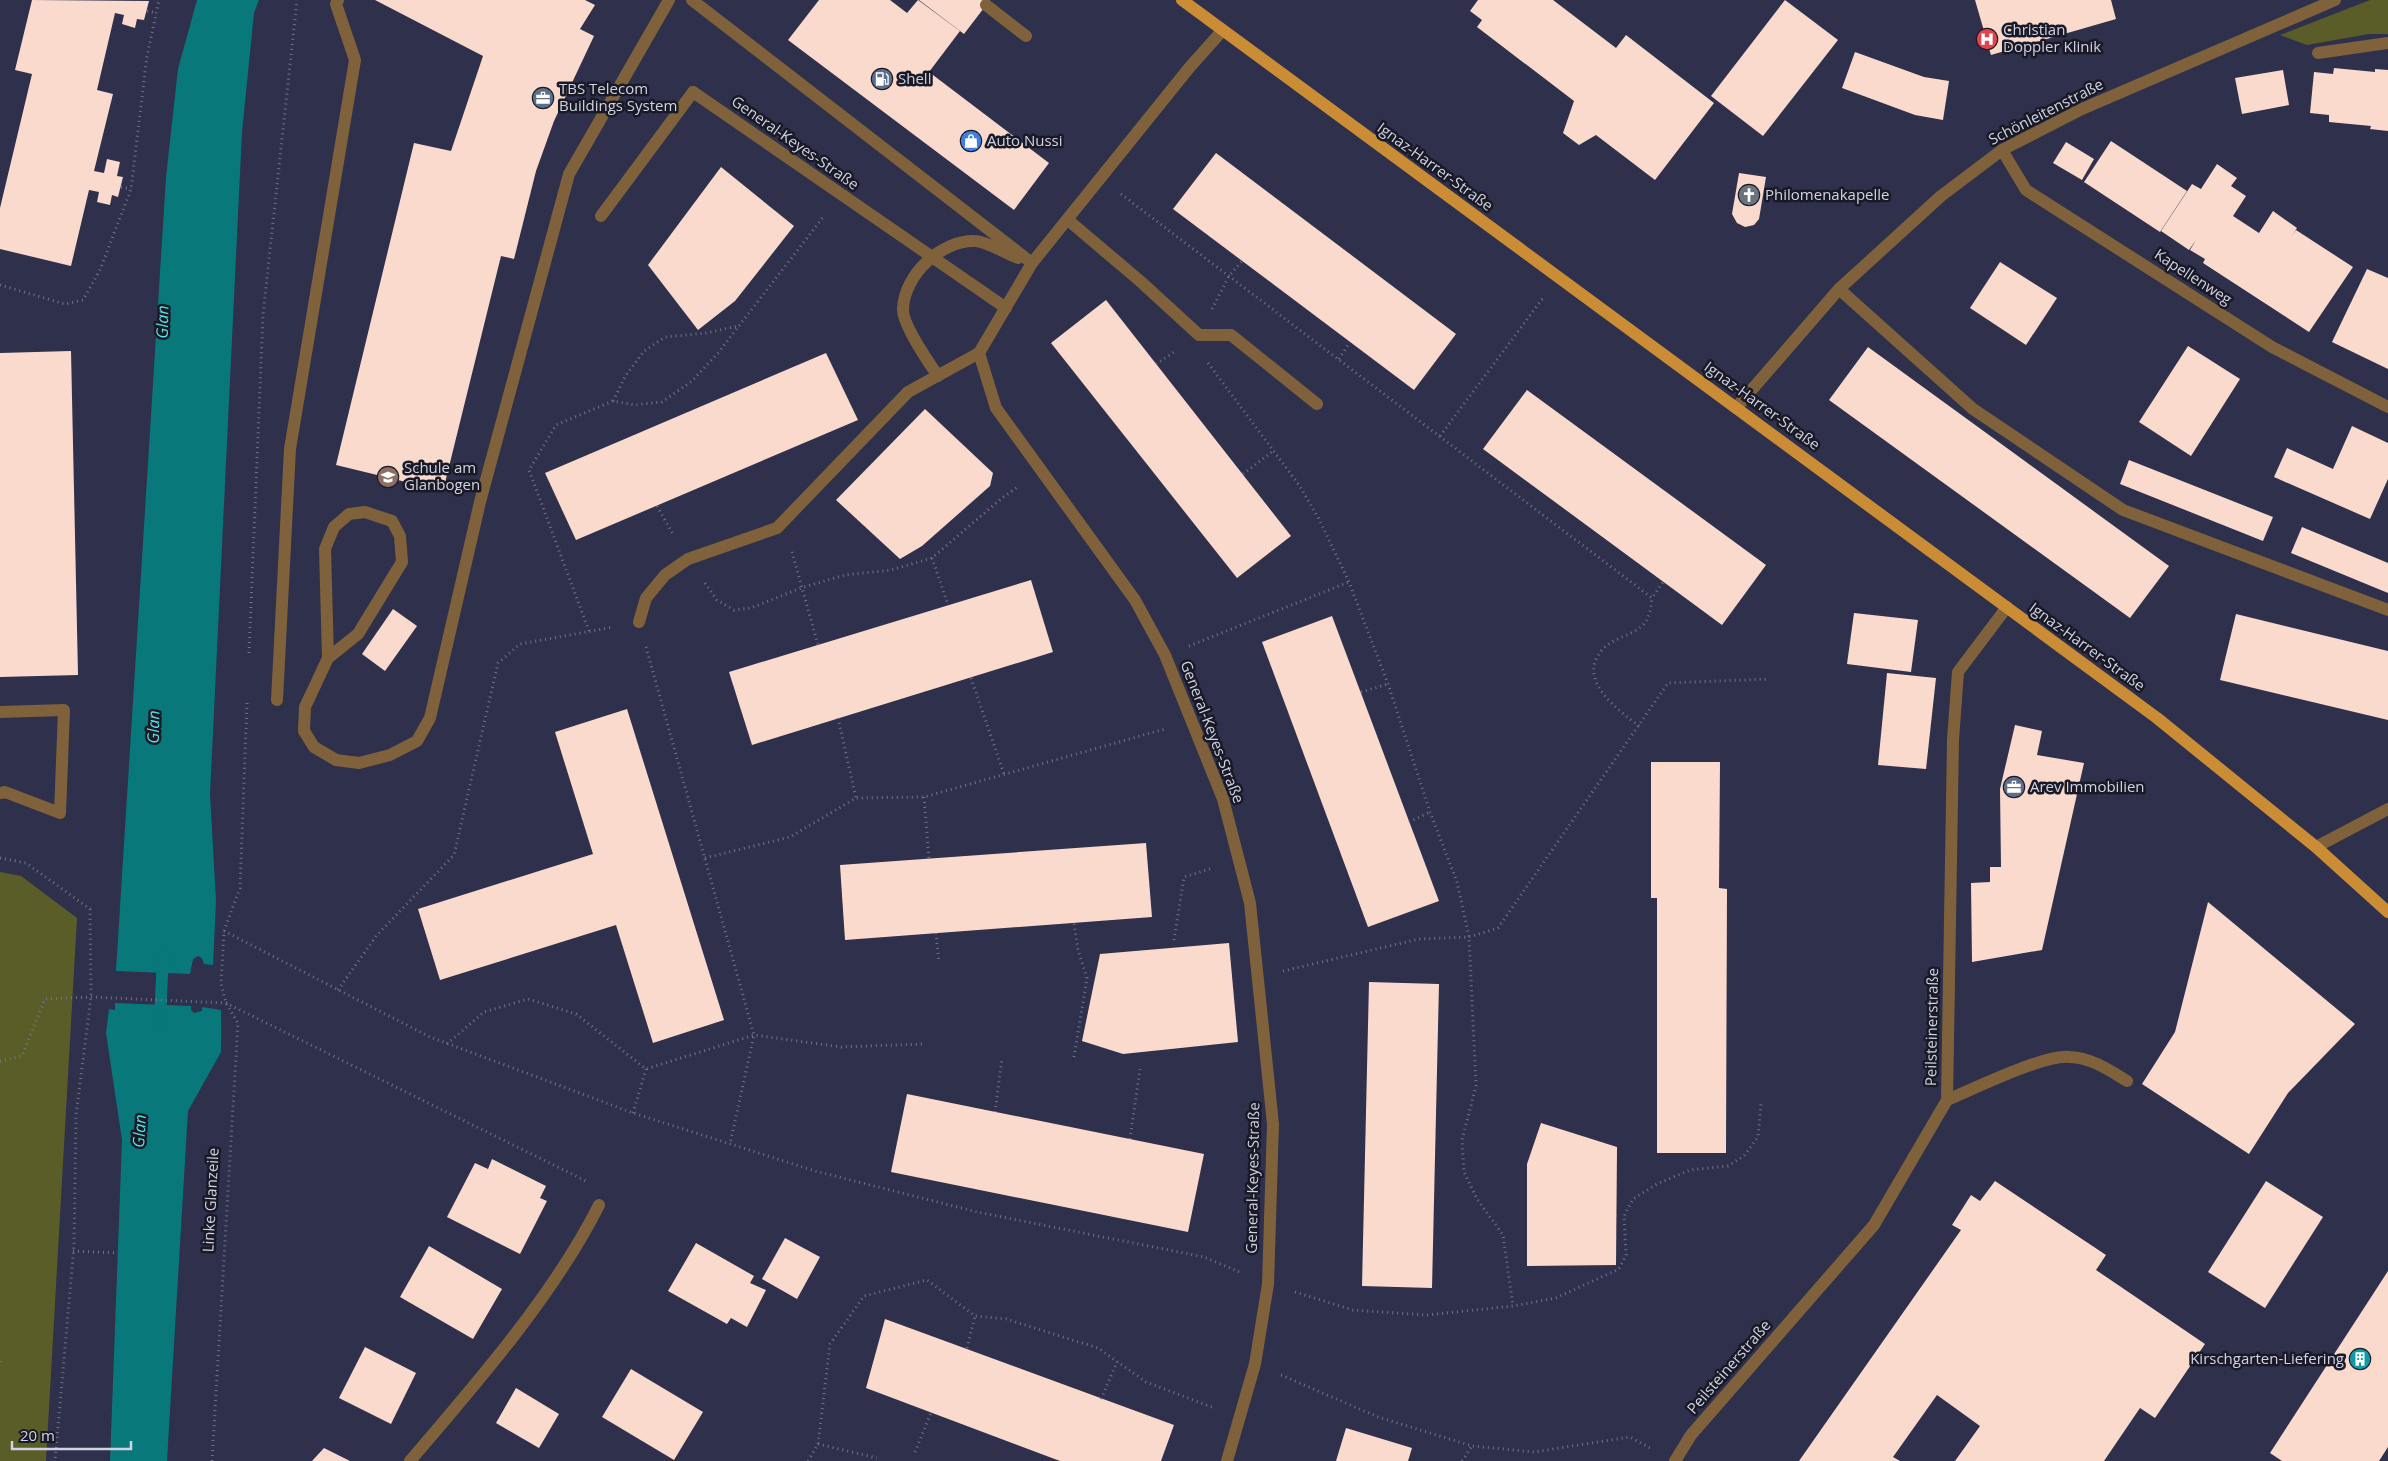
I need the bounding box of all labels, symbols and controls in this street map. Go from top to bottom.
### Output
place label: Christian Doppler Klinik [2003,19,2101,56]
hospital icon: Christian Doppler Klinik [1975,27,1999,51]
fuel station icon: Shell [870,67,894,91]
place label: Shell [898,68,931,88]
street label: Schönleitenstraße [1985,73,2106,149]
place label: TBS Telecom Buildings System [559,78,677,115]
office icon: TBS Telecom Buildings System [531,86,555,110]
street label: General-Keyes-Straße [728,91,863,194]
street label: Ignaz-Harrer-Straße [1374,117,1498,215]
shop icon: Auto Nussi [959,129,983,153]
place label: Auto Nussi [987,130,1063,150]
church icon: Philomenakapelle [1737,183,1761,207]
place label: Philomenakapelle [1765,184,1889,204]
street label: Kapellenweg [2151,244,2236,309]
water label: Glan [151,305,173,339]
street label: Ignaz-Harrer-Straße [1701,356,1825,454]
place label: Schule am Glanbogen [404,457,480,494]
school or university icon: Schule am Glanbogen [376,465,400,489]
street label: Ignaz-Harrer-Straße [2026,597,2150,695]
street label: General-Keyes-Straße [1176,657,1249,806]
water label: Glan [142,710,164,744]
office icon: Arev Immobilien [2002,775,2026,799]
place label: Arev Immobilien [2030,776,2145,796]
street label: Peilsteinerstraße [1920,968,1942,1086]
street label: General-Keyes-Straße [1241,1102,1263,1254]
water label: Glan [127,1114,151,1148]
street label: Linke Glanzeile [197,1147,223,1253]
street label: Peilsteinerstraße [1682,1315,1775,1418]
building icon: Kirschgarten-Liefering [2348,1347,2372,1371]
place label: Kirschgarten-Liefering [2190,1348,2344,1368]
scale bar [12,1418,131,1450]
text: 20 m [20,1425,55,1445]

